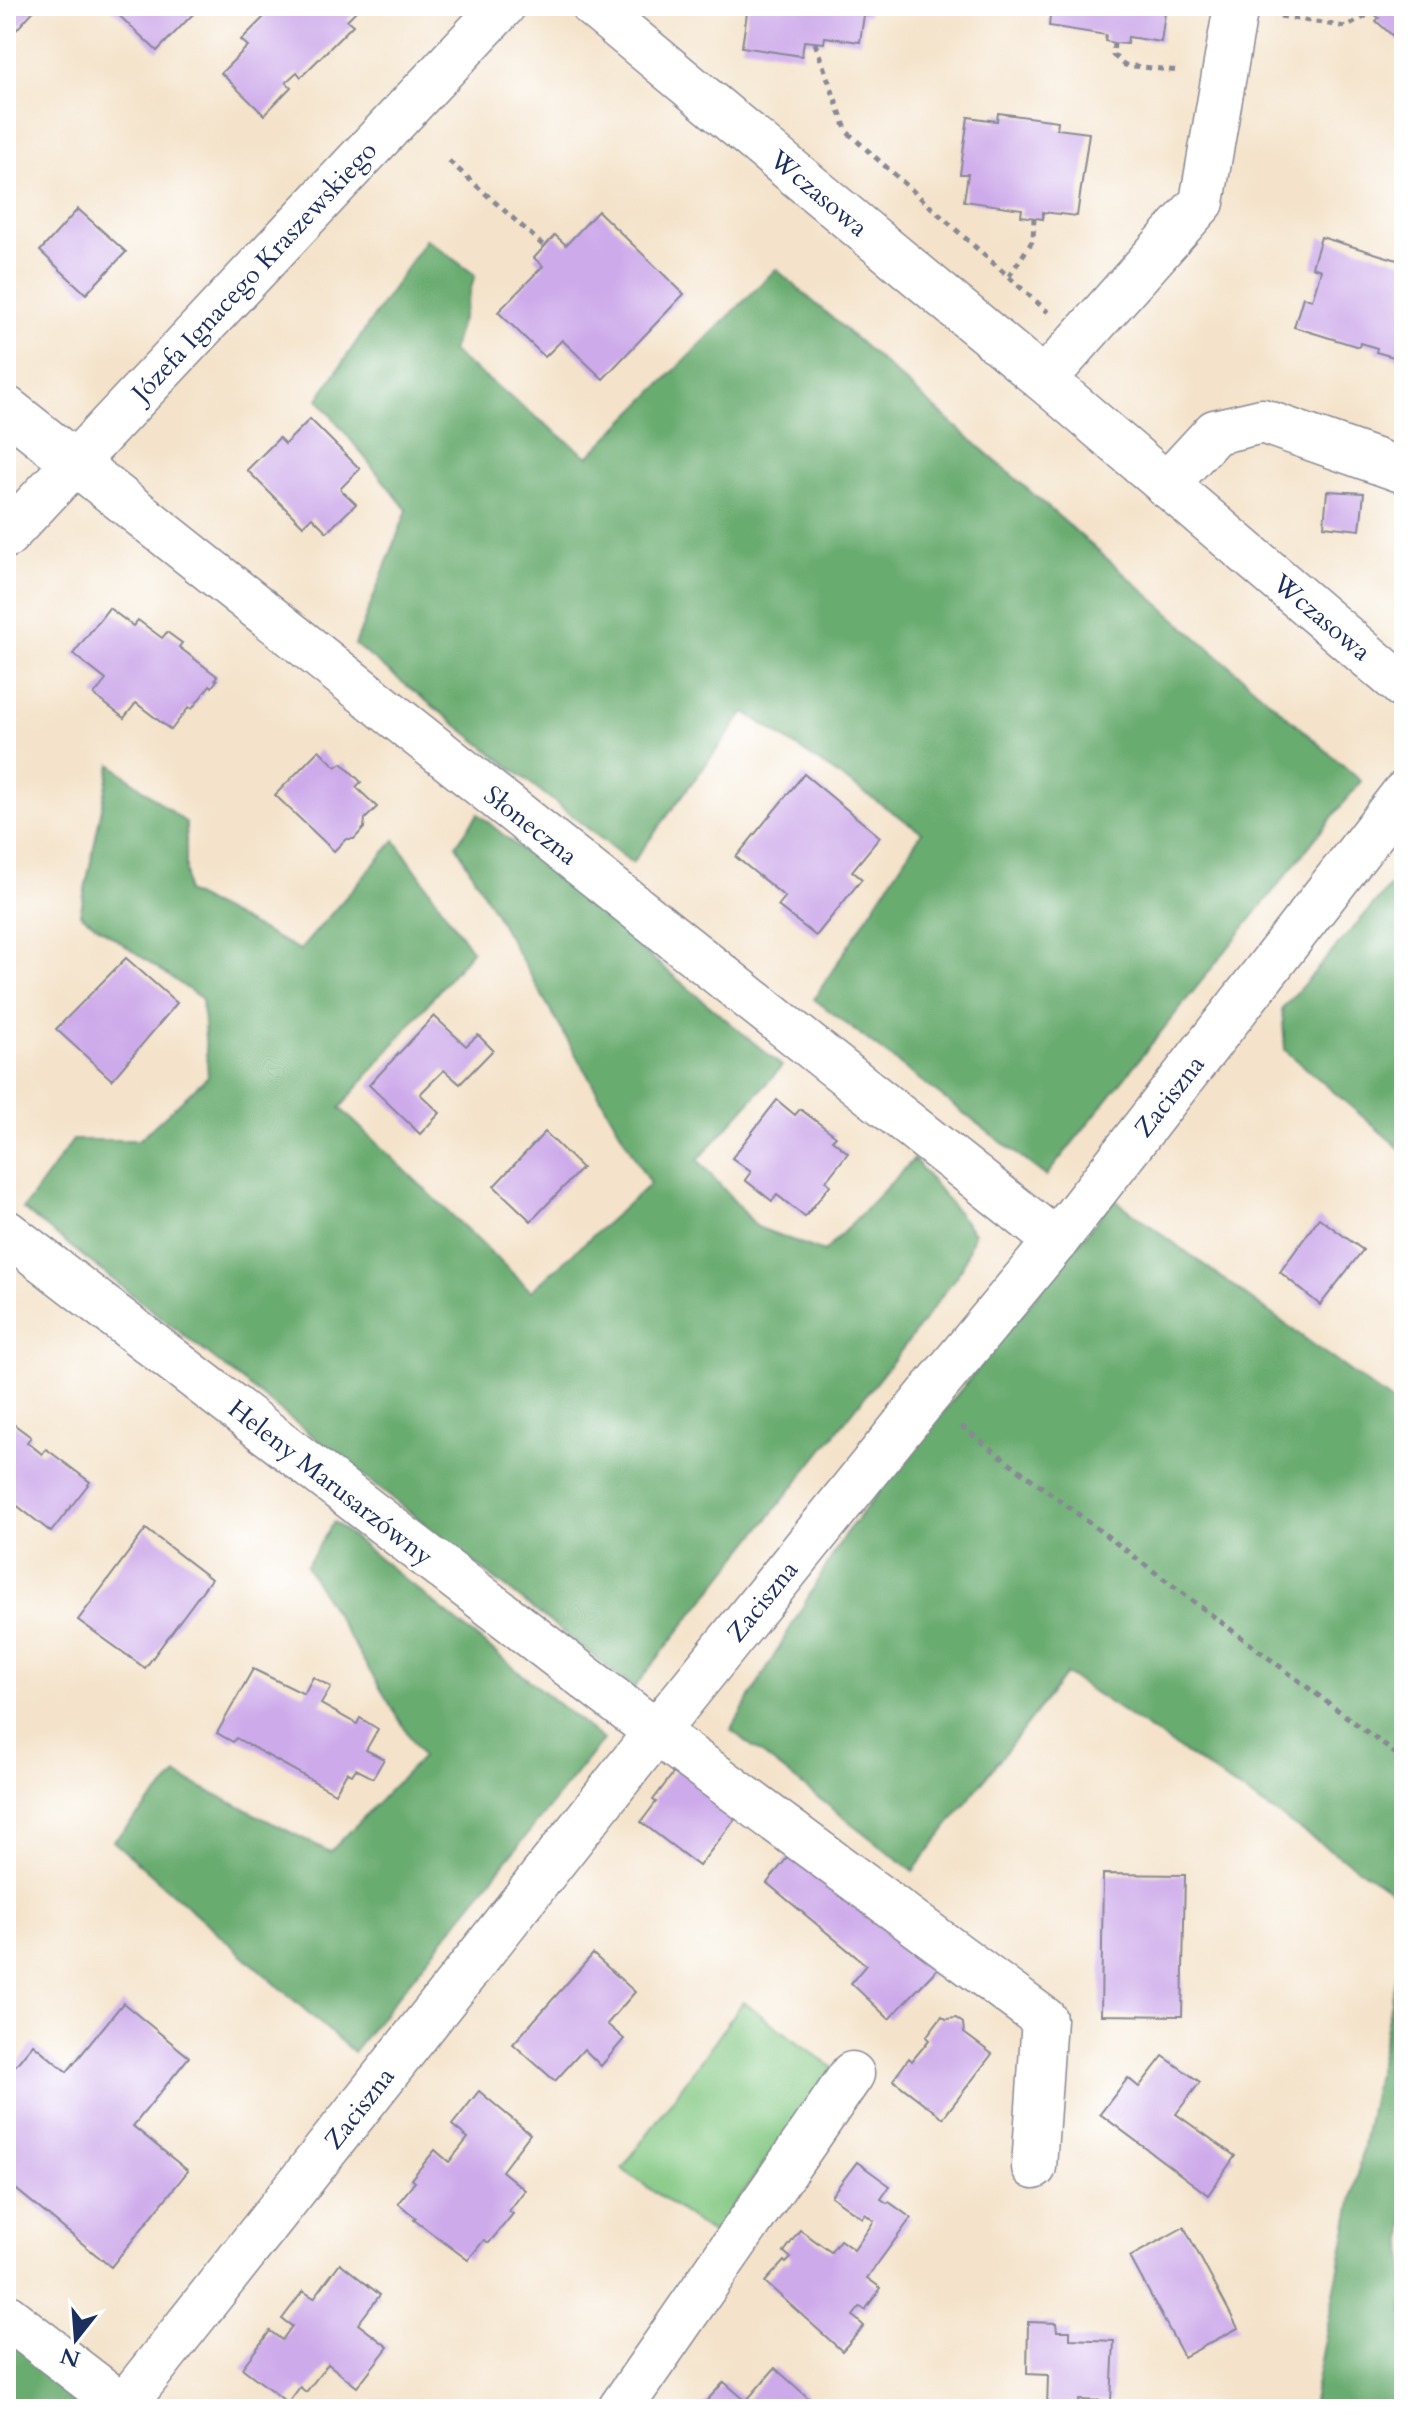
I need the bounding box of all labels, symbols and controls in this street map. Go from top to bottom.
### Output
street label: Józefa Ignacego Kraszewskiego [121,133,385,412]
street label: Wczasowa [761,141,875,245]
street label: Wczasowa [1264,565,1378,669]
street label: Słoneczna [476,778,585,873]
street label: Zaciszna [1126,1048,1213,1145]
street label: Heleny Marusarzówny [221,1391,441,1574]
street label: Zaciszna [719,1553,806,1649]
street label: Zaciszna [316,2060,403,2157]
north arrow [36,2299,116,2379]
text: N [57,2340,84,2374]

